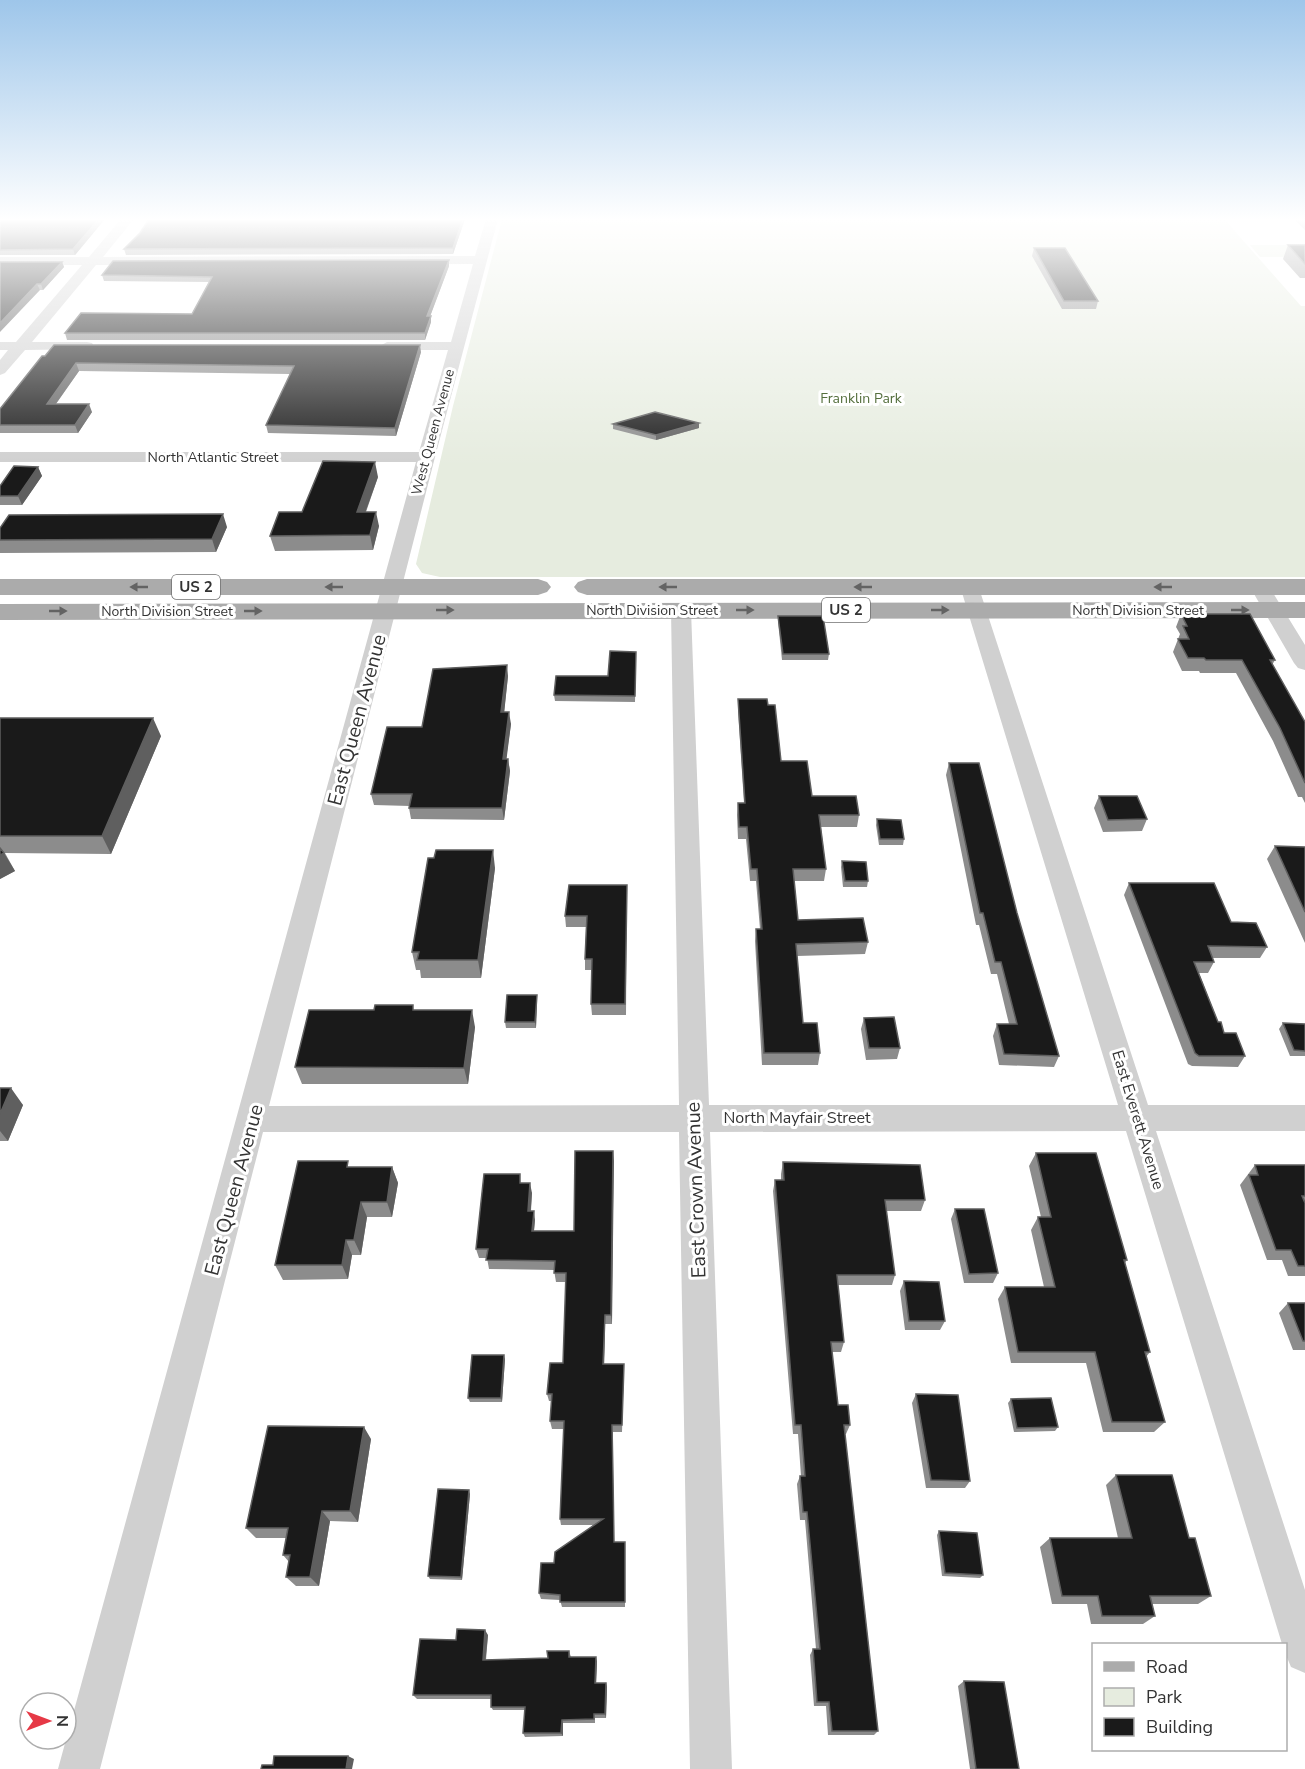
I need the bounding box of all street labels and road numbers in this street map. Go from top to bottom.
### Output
street label: West Queen Avenue [407,367,459,497]
street label: North Atlantic Street [148,448,279,467]
road number: US 2 [172,575,220,599]
road number: US 2 [822,598,870,622]
street label: North Division Street [586,601,718,620]
street label: North Division Street [1072,601,1204,620]
street label: North Division Street [101,602,233,621]
street label: East Queen Avenue [321,631,393,809]
street label: East Everett Avenue [1106,1048,1170,1192]
street label: East Queen Avenue [198,1101,270,1279]
street label: East Crown Avenue [679,1101,713,1279]
street label: North Mayfair Street [723,1107,871,1129]

